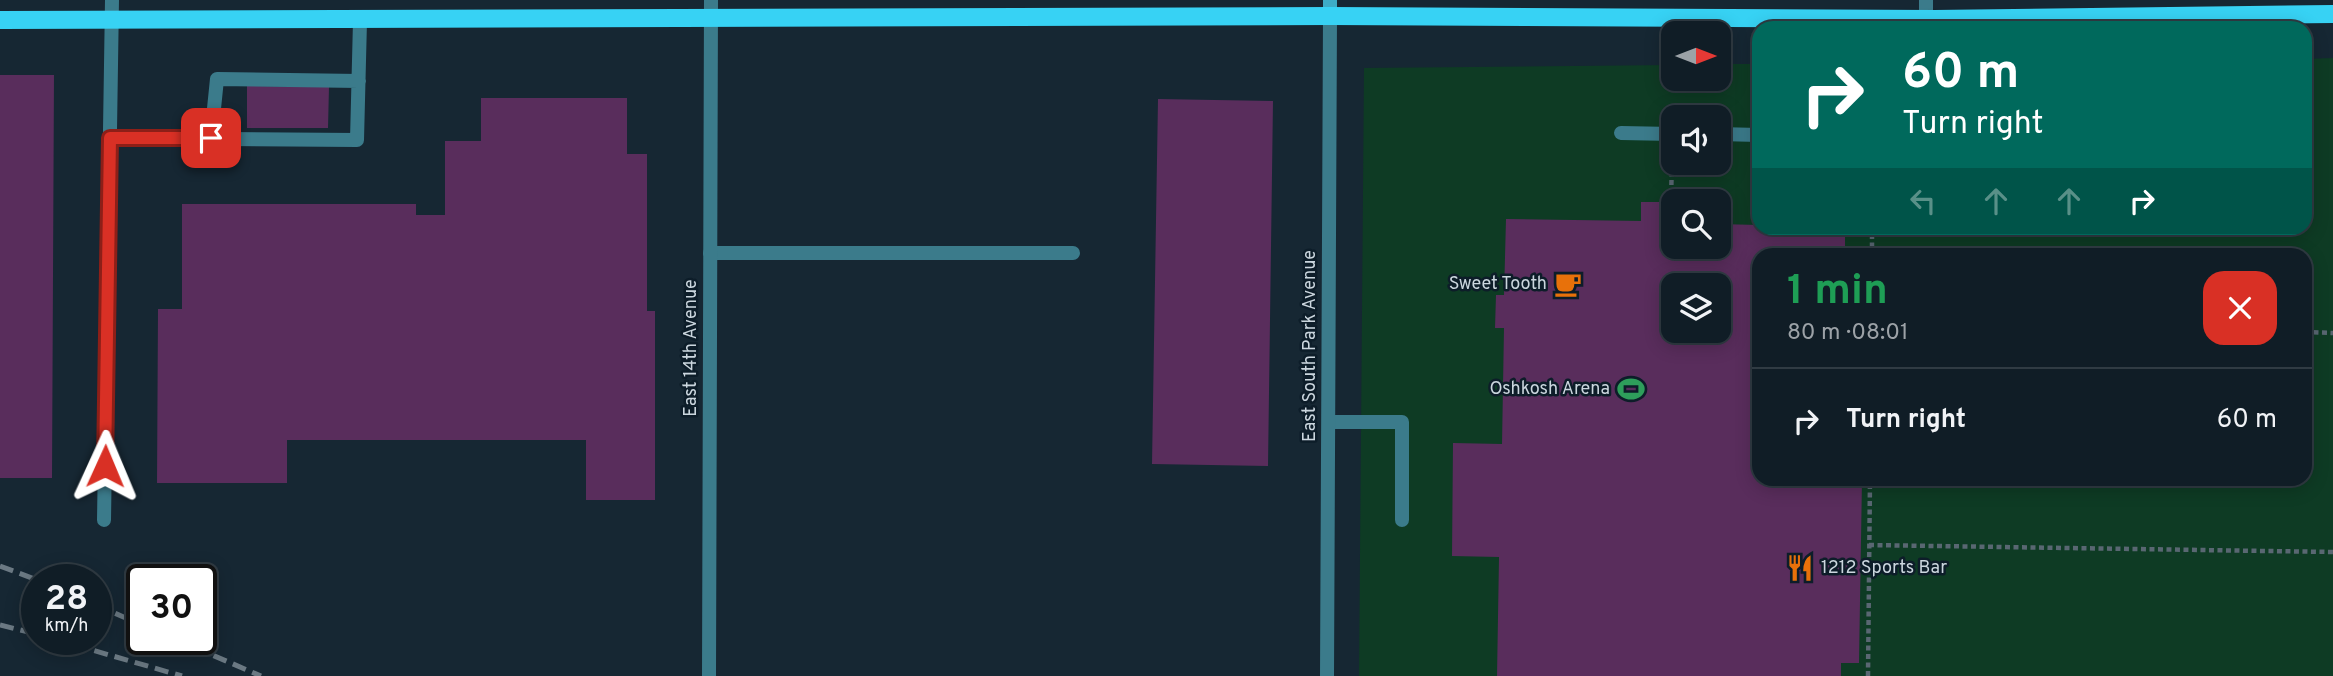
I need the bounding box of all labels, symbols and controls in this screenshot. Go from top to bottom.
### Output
north arrow [1661,21,1731,91]
map controls [1661,21,1731,343]
text: 60 m [1902,44,2020,106]
icon: right [1787,49,1878,140]
button: sound [1661,105,1731,175]
text: Turn right [1902,105,2044,145]
pin [181,108,241,168]
icon: arrive [192,119,230,157]
icon: left [1904,182,1942,220]
icon: ahead [1977,182,2015,220]
icon: ahead [2050,182,2088,220]
icon: right [2123,182,2161,220]
button: search [1661,189,1731,259]
street label: East South Park Avenue [1299,250,1322,442]
text: 1 min [1787,266,1888,319]
cafe icon: Sweet Tooth [1553,269,1583,299]
button: close [2203,271,2277,345]
place label: Sweet Tooth [1449,273,1547,296]
button: layers [1661,273,1731,343]
street label: East 14th Avenue [680,279,703,417]
text: 80 m · 08:01 [1787,319,1909,348]
sports icon: Oshkosh Arena [1616,374,1646,404]
place label: Oshkosh Arena [1489,378,1610,401]
icon: right [1787,402,1825,440]
text: Turn right [1846,404,1966,437]
text: 60 m [2217,404,2277,437]
position arrow [68,429,142,503]
restaurant icon: 1212 Sports Bar [1785,553,1815,583]
place label: 1212 Sports Bar [1821,557,1947,580]
speed limit sign: 30 [126,564,217,655]
text: 28 [45,578,88,622]
text: km/h [45,615,88,638]

